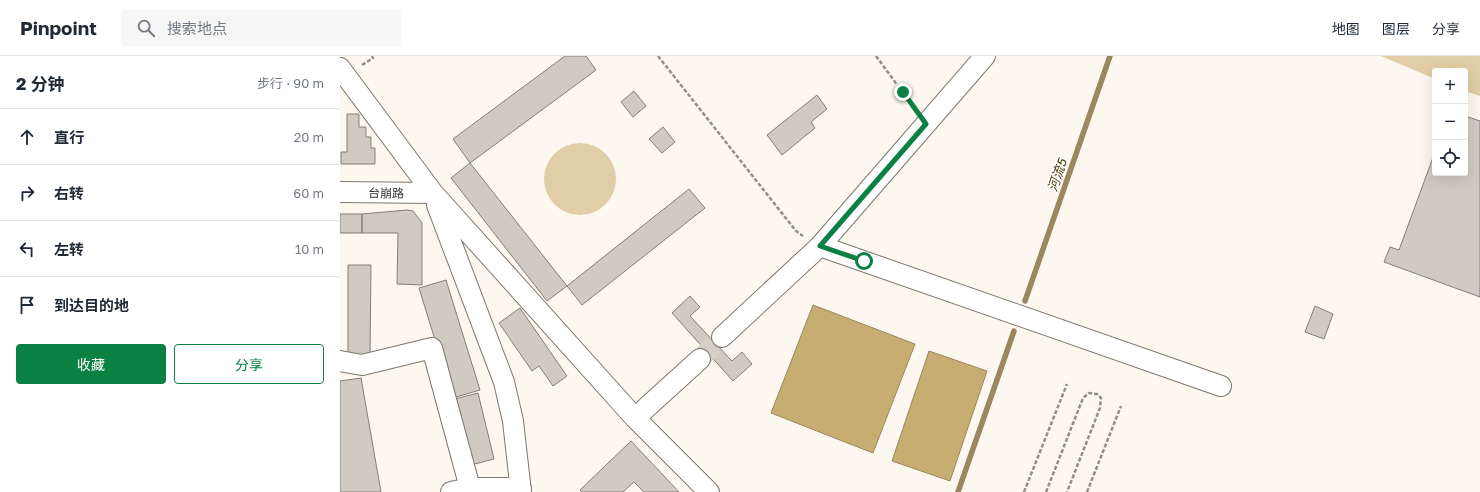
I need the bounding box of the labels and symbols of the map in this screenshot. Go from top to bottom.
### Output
route end [894,83,912,101]
water label: 河流5 [1044,155,1070,193]
street label: 台崩路 [368,185,404,201]
route start [855,252,873,270]

